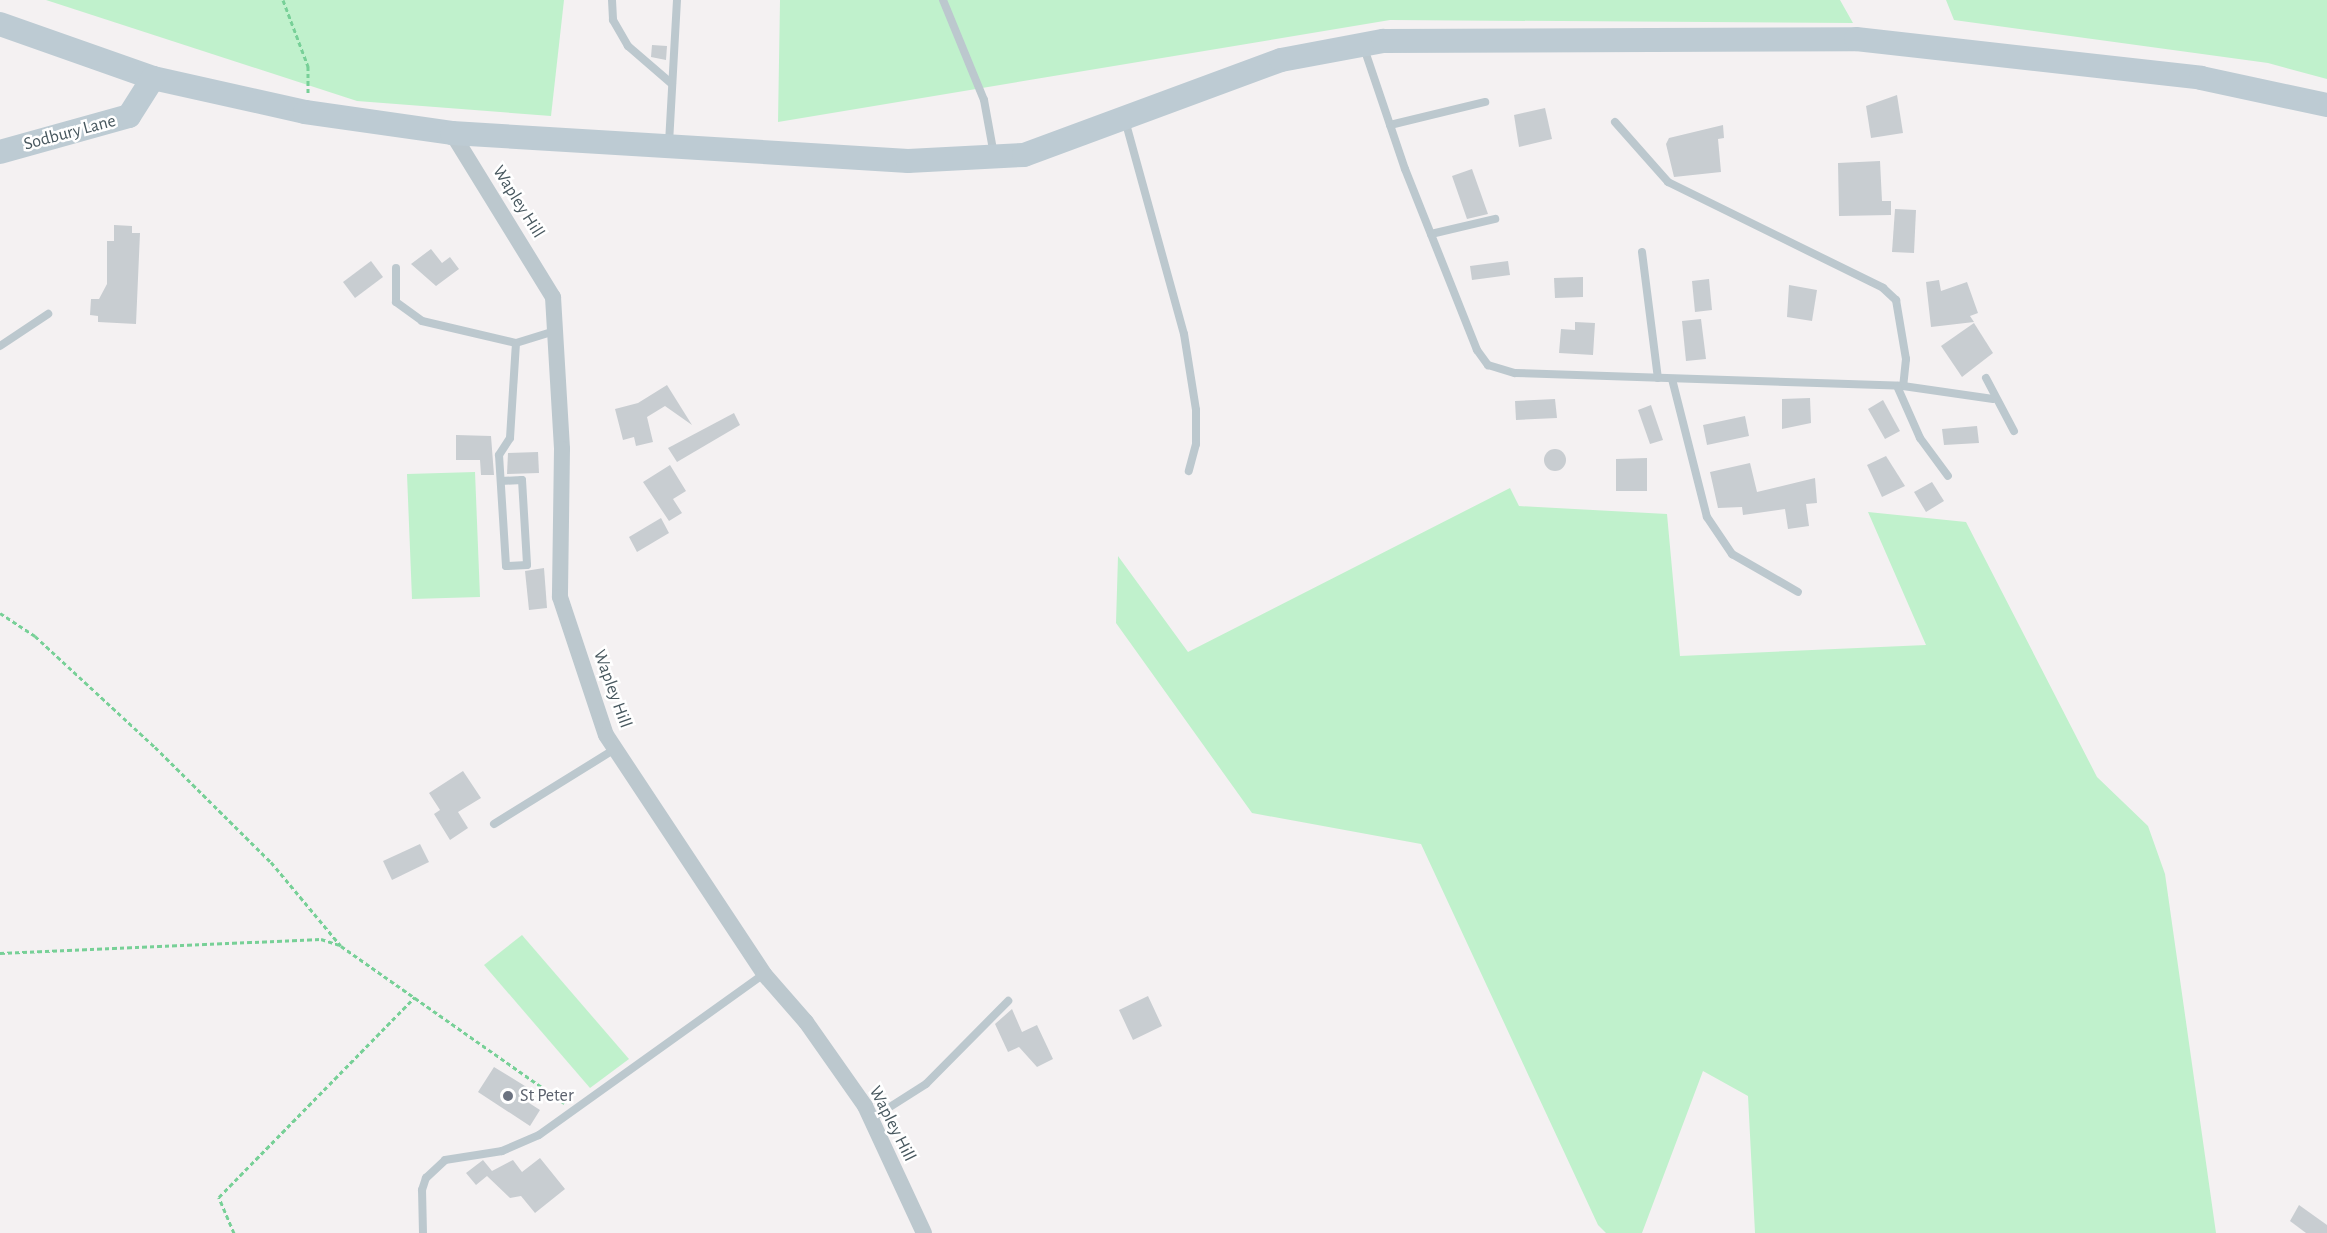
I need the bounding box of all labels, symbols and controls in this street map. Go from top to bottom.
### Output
street label: Sodbury Lane [22,110,118,156]
street label: Wapley Hill [487,162,549,242]
street label: Wapley Hill [588,647,636,731]
street label: Wapley Hill [864,1083,920,1165]
place label: St Peter [520,1085,574,1107]
marker: St Peter [501,1089,515,1103]

